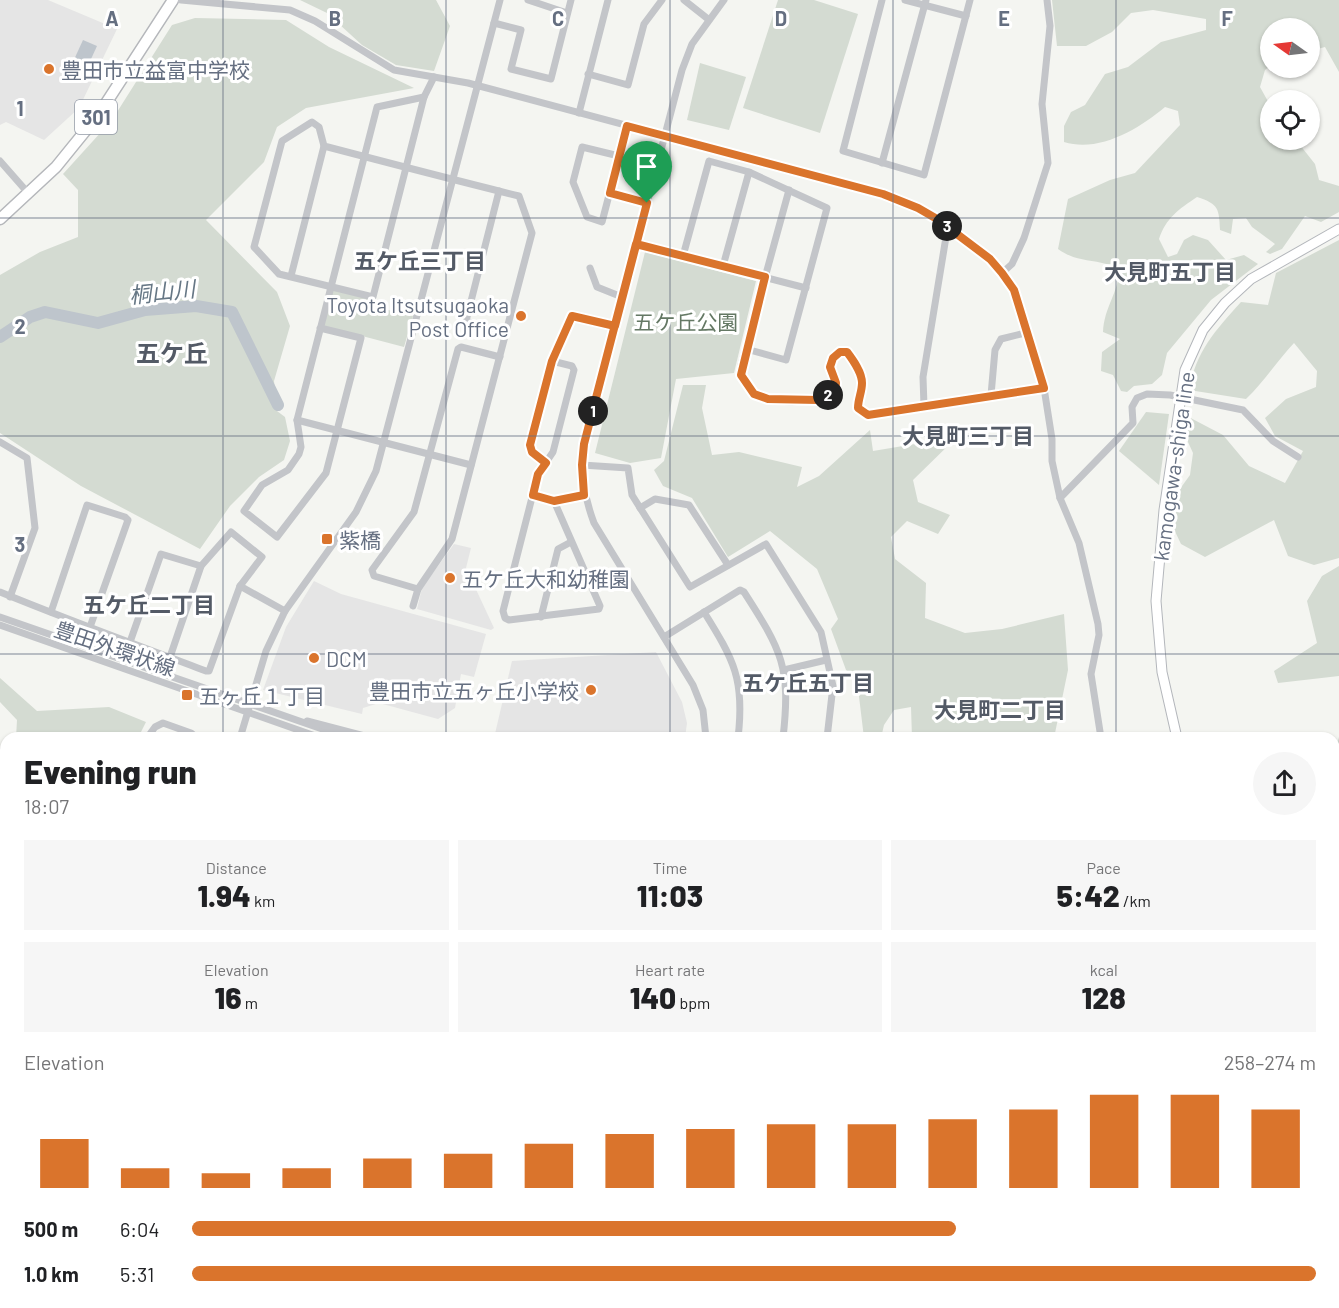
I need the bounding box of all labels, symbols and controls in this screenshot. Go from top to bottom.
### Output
text: A [105,6,119,30]
text: B [329,6,341,30]
text: C [552,6,564,30]
text: D [775,6,787,30]
text: E [998,6,1010,30]
text: F [1221,6,1233,30]
north arrow [1260,18,1320,78]
map controls [1260,18,1320,150]
place label: 豊田市立益富中学校 [61,57,250,82]
marker: 豊田市立益富中学校 [42,62,56,76]
button: locate [1260,90,1320,150]
text: 1 [16,96,24,120]
road number: 301 [75,100,117,134]
pin [621,141,672,203]
icon: arrive [630,150,663,183]
pin: 3 [932,211,962,241]
text: 3 [943,216,951,235]
district label: 五ケ丘三丁目 [354,247,486,273]
district label: 大見町五丁目 [1104,258,1236,284]
water label: 桐山川 [128,274,198,307]
place label: Toyota Itsutsugaoka Post Office [326,292,509,341]
marker: Toyota Itsutsugaoka Post Office [514,309,528,323]
park label: 五ケ丘公園 [634,309,739,334]
text: 2 [14,314,26,338]
district label: 五ケ丘 [136,338,208,367]
street label: kamogawa-shiga line [1147,370,1199,562]
pin: 2 [813,380,843,410]
text: 2 [824,385,832,404]
pin: 1 [578,396,608,426]
text: 1 [590,401,596,420]
district label: 大見町三丁目 [902,422,1034,448]
place label: 紫橋 [339,527,381,552]
text: 3 [15,532,25,556]
marker: 紫橋 [320,532,334,546]
place label: 五ケ丘大和幼稚園 [462,566,630,591]
marker: 五ケ丘大和幼稚園 [443,571,457,585]
district label: 五ケ丘二丁目 [83,591,215,617]
street label: 豊田外環状線 [51,616,179,680]
place label: DCM [326,646,367,671]
marker: DCM [307,651,321,665]
district label: 五ケ丘五丁目 [742,669,874,695]
place label: 豊田市立五ヶ丘小学校 [369,678,579,703]
place label: 五ヶ丘１丁目 [199,683,325,708]
marker: 豊田市立五ヶ丘小学校 [584,683,598,697]
marker: 五ヶ丘１丁目 [180,688,194,702]
district label: 大見町二丁目 [934,696,1066,722]
text: Evening run [24,751,197,791]
button: share [1253,752,1316,815]
text: 18:07 [24,794,69,818]
text: Distance [206,858,267,877]
text: Time [653,858,687,877]
text: Pace [1086,858,1121,877]
text: 1.94 [197,877,251,913]
text: 11:03 [637,877,703,913]
text: 5:42 [1057,877,1120,913]
text: km [251,891,275,910]
text: /km [1120,891,1151,910]
text: Elevation [204,960,269,979]
text: Heart rate [635,960,705,979]
text: kcal [1090,960,1118,979]
text: 16 [215,979,242,1015]
text: 140 [630,979,676,1015]
text: 128 [1082,979,1126,1015]
text: m [242,993,258,1012]
text: bpm [676,993,710,1012]
text: Elevation [24,1050,105,1074]
text: 258–274 m [1224,1050,1316,1074]
text: 500 m [24,1217,78,1241]
text: 6:04 [120,1217,159,1241]
text: 1.0 km [24,1262,79,1286]
text: 5:31 [120,1262,154,1286]

